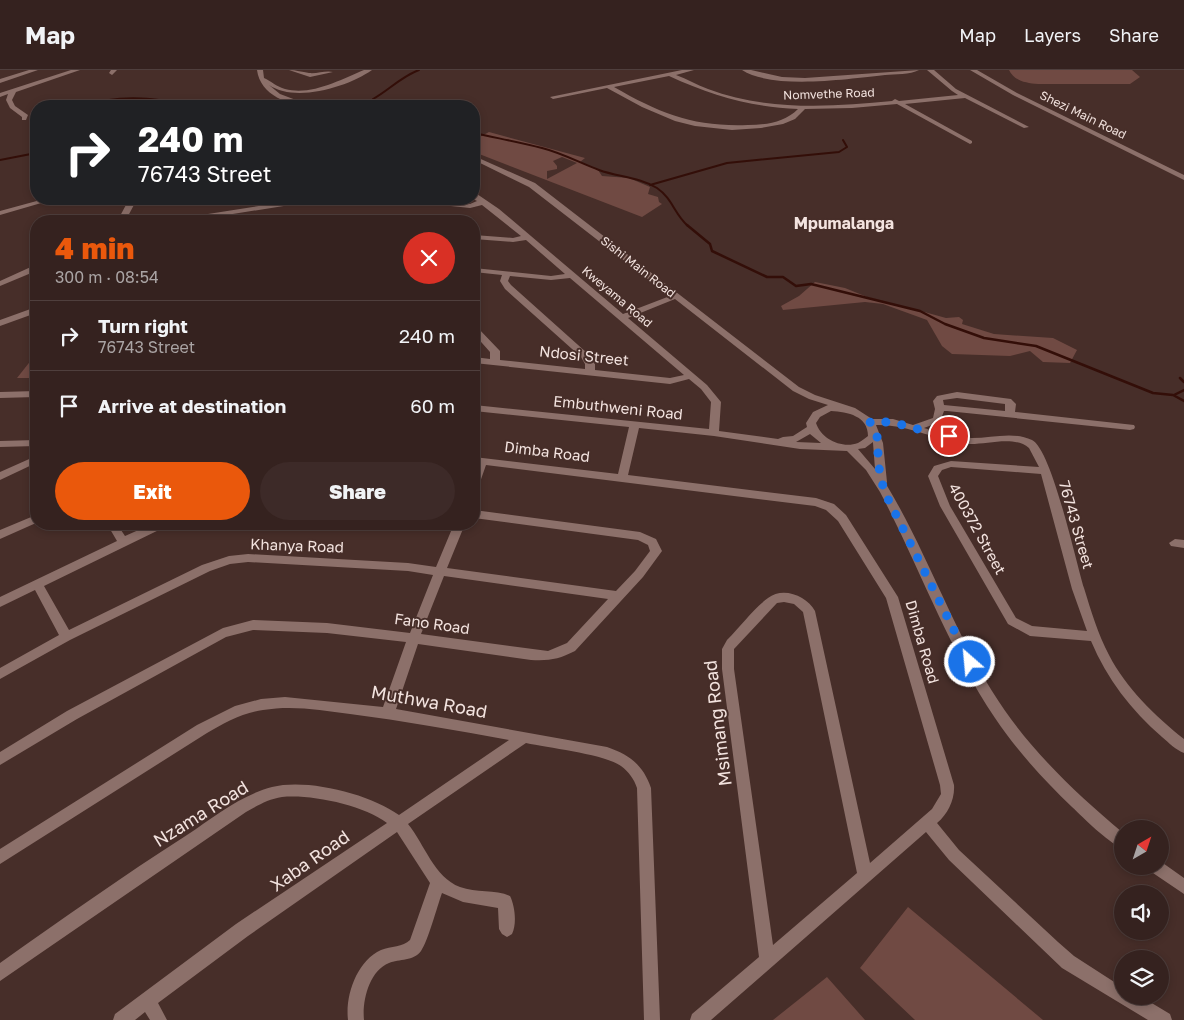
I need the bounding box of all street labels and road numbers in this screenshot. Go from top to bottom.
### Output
street label: Nomvethe Road [783,84,875,103]
street label: Shezi Main Road [1037,87,1129,142]
street label: Sishi Main Road [598,233,679,301]
street label: Kweyama Road [579,263,656,330]
street label: Ndosi Street [539,341,630,369]
street label: Embuthweni Road [552,391,684,423]
street label: Dimba Road [503,437,591,465]
street label: 76743 Street [1056,478,1098,571]
street label: 400372 Street [945,480,1010,577]
street label: Khanya Road [250,534,344,556]
street label: Dimba Road [902,598,943,686]
street label: Fano Road [393,609,471,637]
street label: Msimang Road [698,659,736,787]
street label: Muthwa Road [369,680,489,722]
street label: Nzama Road [149,775,252,851]
street label: Xaba Road [266,825,353,895]

